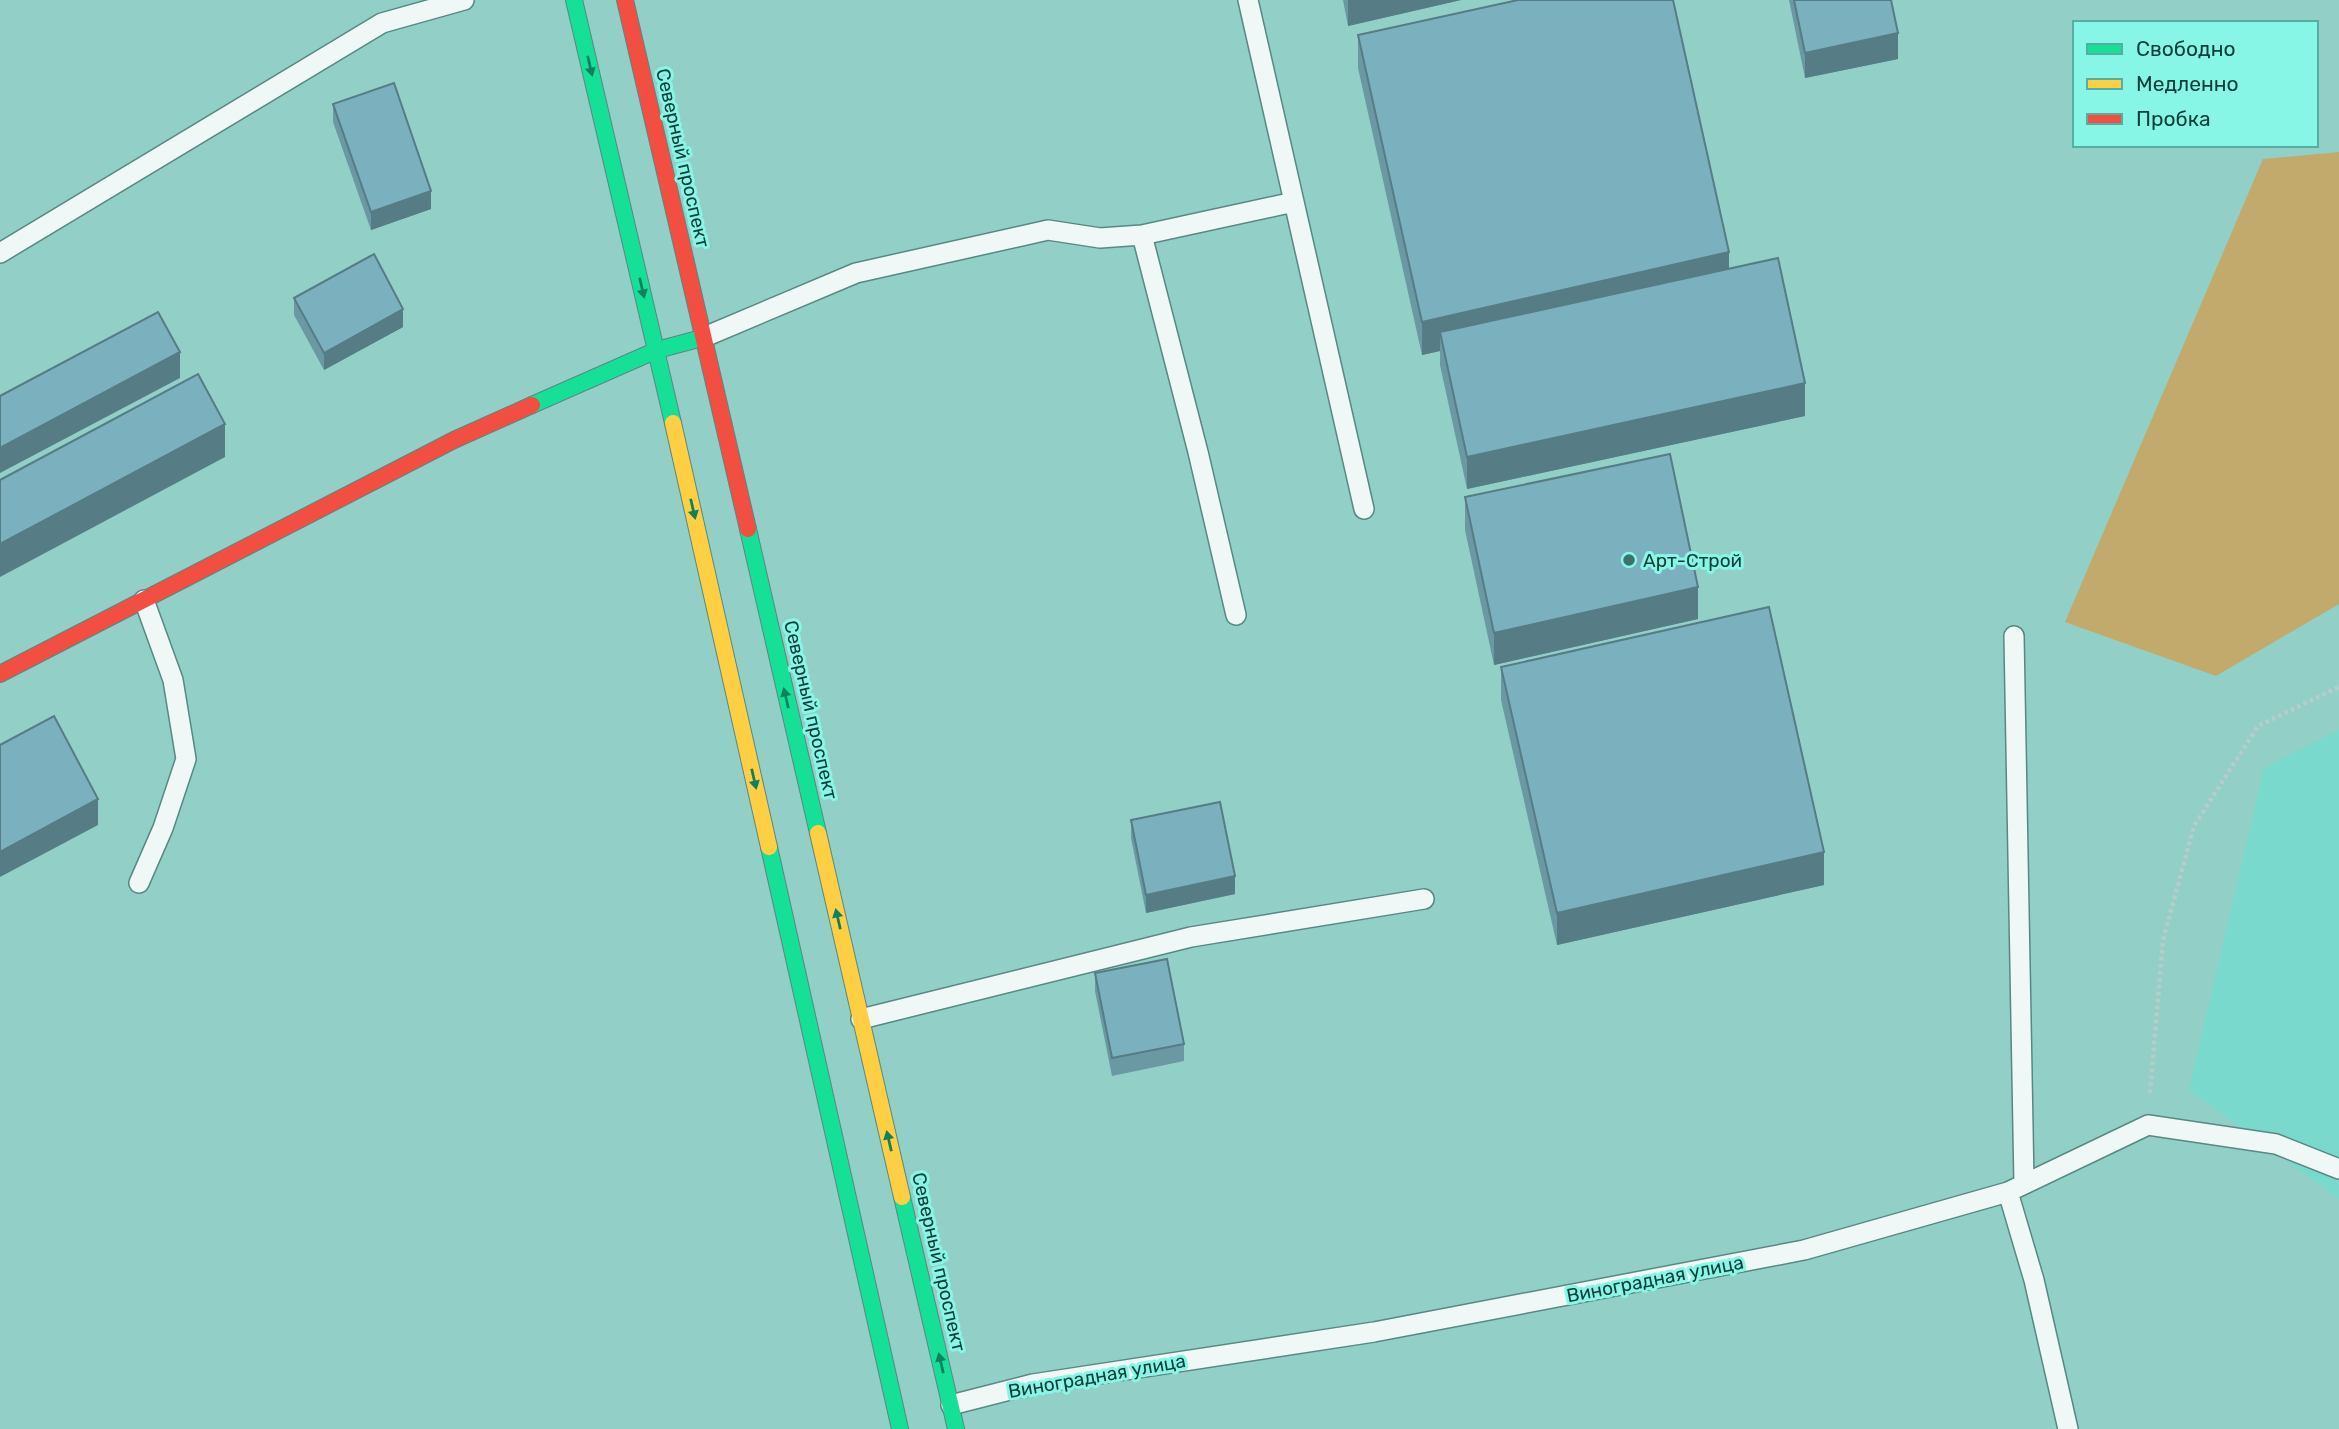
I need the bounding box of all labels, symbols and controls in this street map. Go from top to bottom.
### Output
legend [2073,21,2318,147]
text: Свободно [2136,36,2236,61]
one-way arrow [584,55,595,77]
street label: Северный проспект [651,66,715,250]
text: Медленно [2136,71,2239,96]
text: Пробка [2136,106,2211,131]
one-way arrow [637,277,648,299]
one-way arrow [688,498,699,520]
place label: Арт-Строй [1643,549,1742,572]
marker: Арт-Строй [1621,552,1637,568]
street label: Северный проспект [779,618,843,802]
one-way arrow [780,687,791,709]
one-way arrow [749,768,760,790]
one-way arrow [832,908,843,930]
one-way arrow [883,1130,894,1152]
street label: Северный проспект [907,1170,971,1354]
street label: Виноградная улица [1565,1251,1745,1307]
street label: Виноградная улица [1006,1349,1188,1403]
one-way arrow [935,1351,946,1373]

